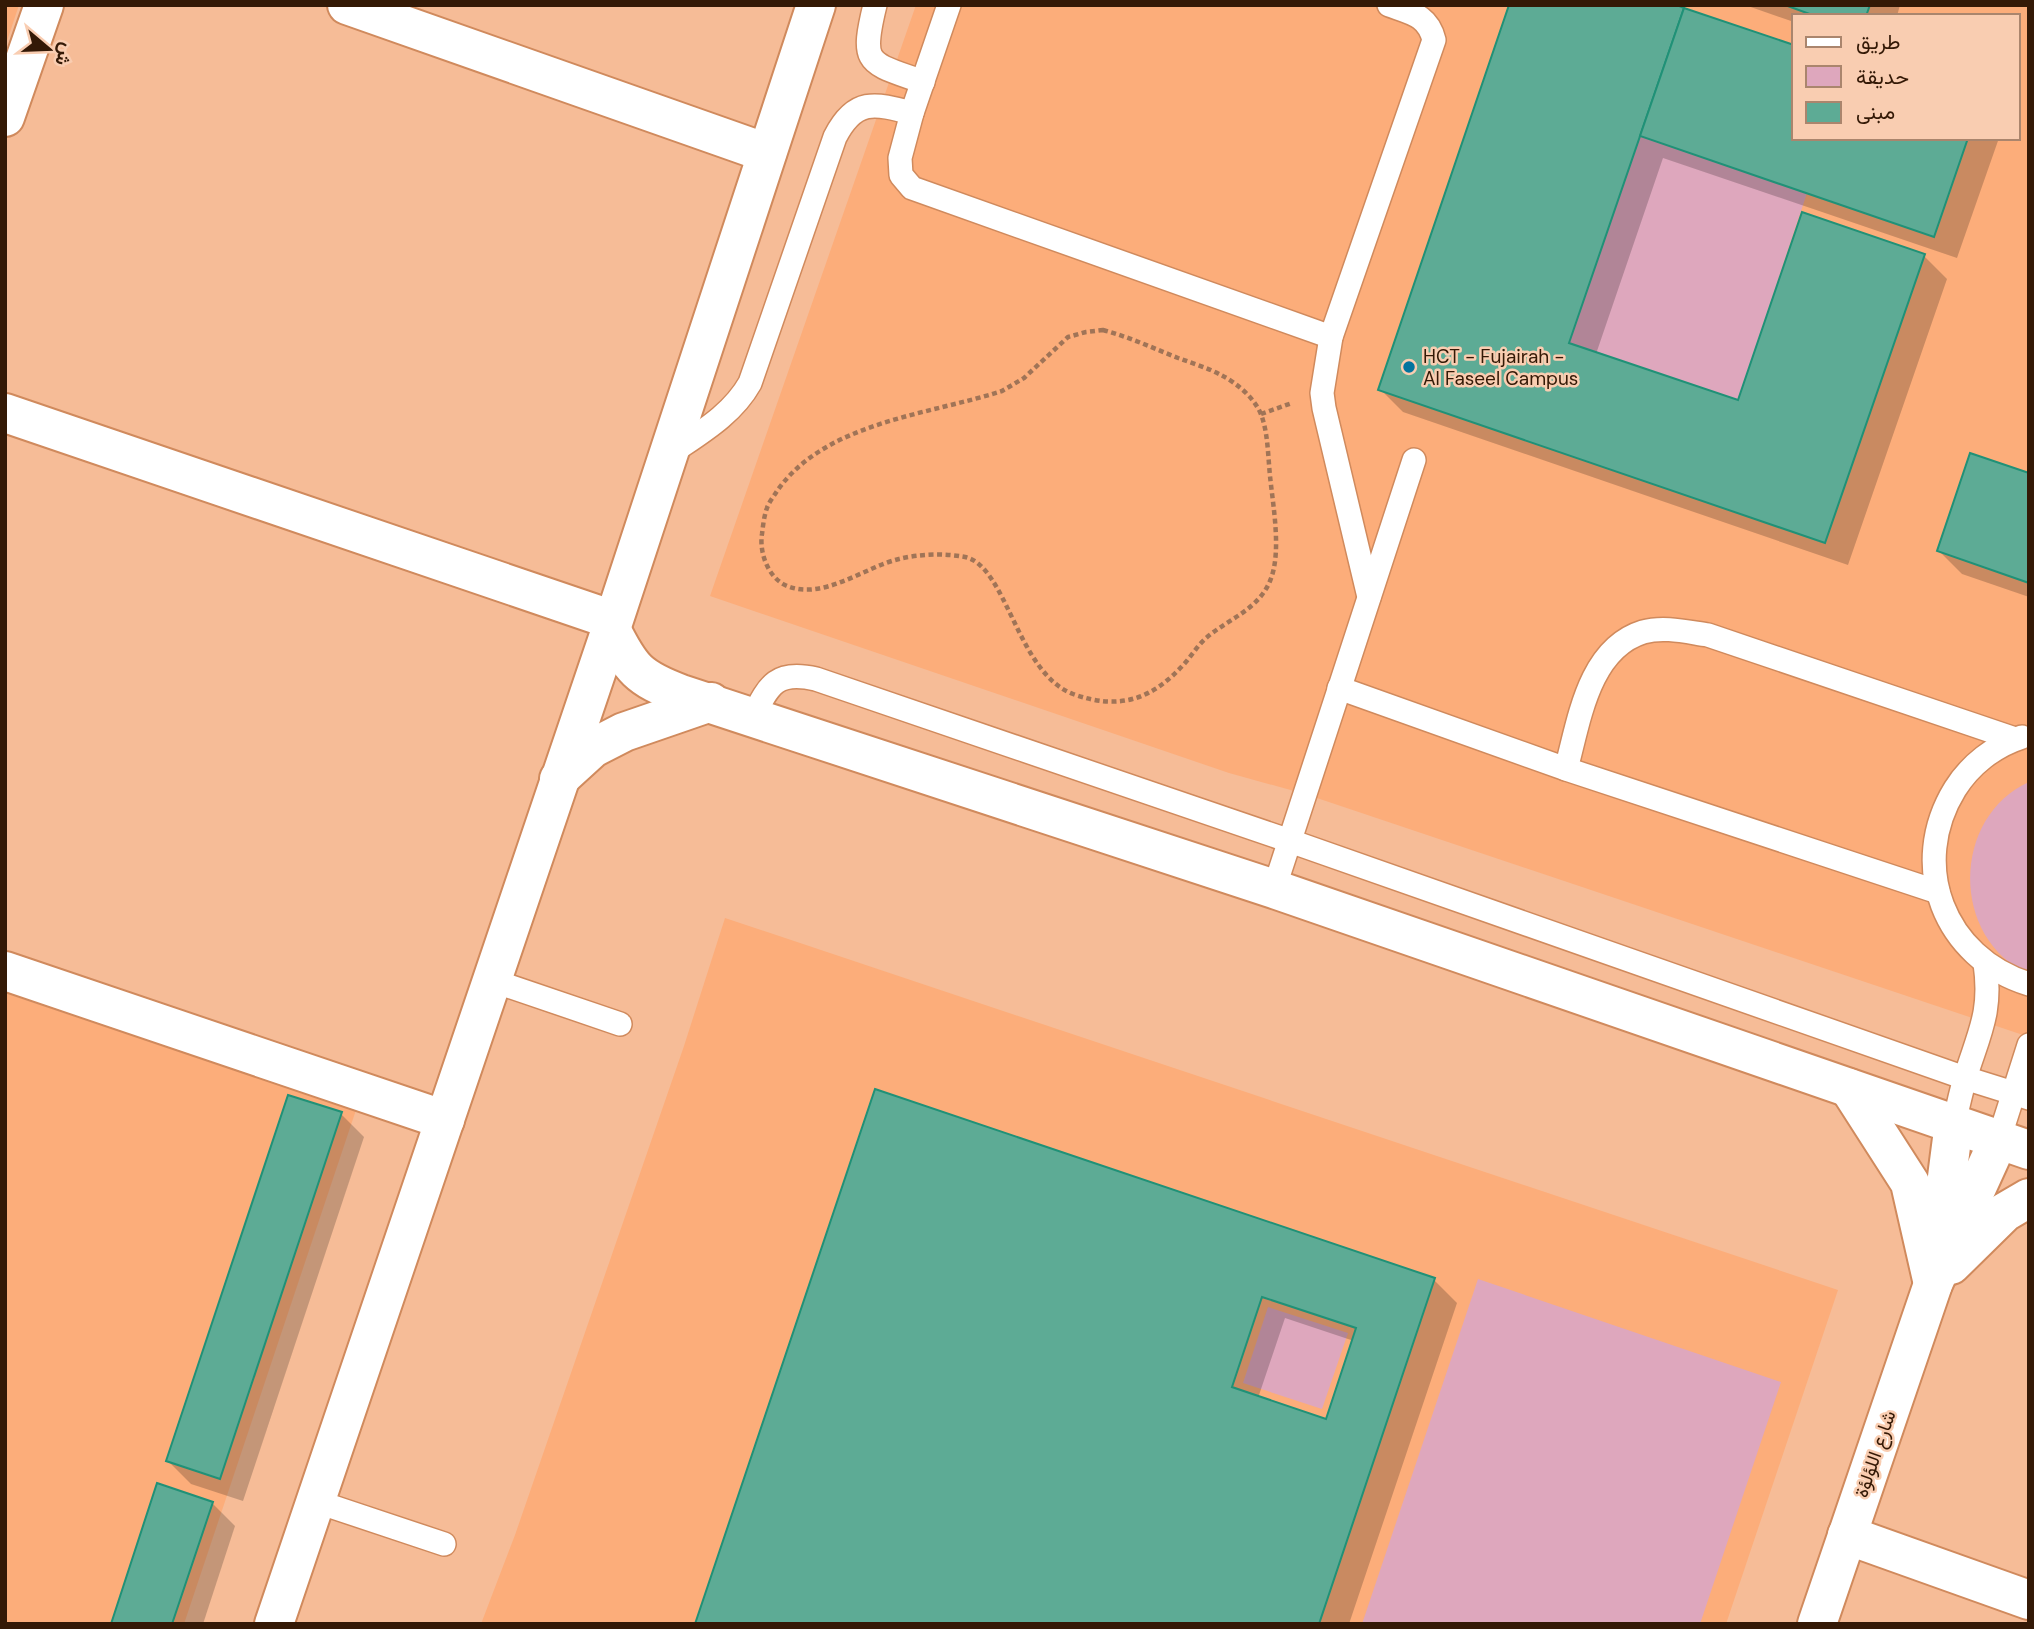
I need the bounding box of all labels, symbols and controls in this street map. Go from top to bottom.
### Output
north arrow [14,14,84,84]
legend [1792,14,2020,140]
text: طريق [1856,28,1901,56]
text: ش [49,40,80,69]
text: حديقة [1856,63,1909,91]
text: مبنى [1856,98,1895,126]
place label: HCT - Fujairah - Al Faseel Campus [1423,344,1578,391]
marker: HCT - Fujairah - Al Faseel Campus [1401,359,1417,375]
street label: شارع اللؤلؤة [1848,1407,1902,1501]

